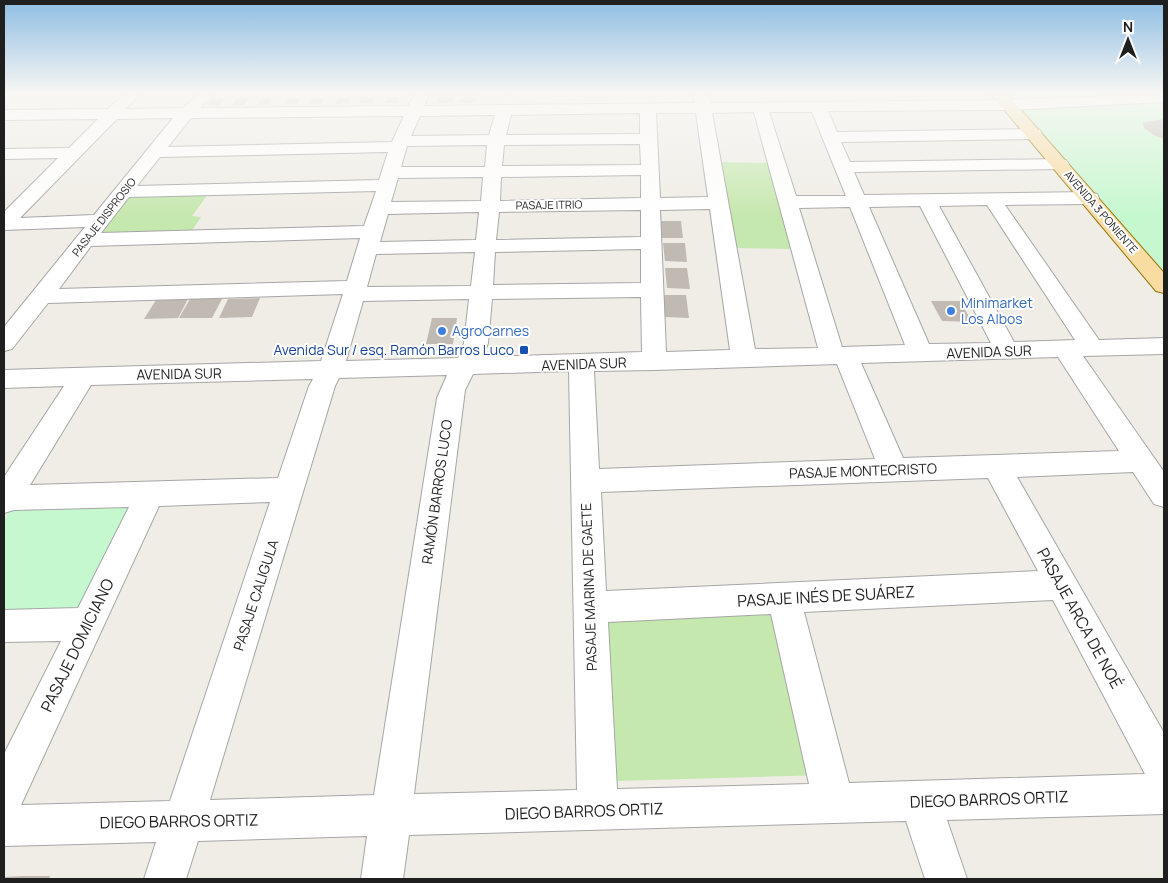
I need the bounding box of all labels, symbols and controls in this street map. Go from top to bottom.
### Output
north arrow [1103,15,1153,65]
text: N [1123,17,1133,36]
street label: AVENIDA 3 PONIENTE [1061,167,1142,256]
street label: PASAJE DISPROSIO [68,174,139,259]
street label: PASAJE ITRIO [515,196,583,213]
place label: Minimarket Los Albos [961,293,1033,328]
marker: Minimarket Los Albos [945,305,957,317]
place label: AgroCarnes [452,321,529,340]
marker: AgroCarnes [436,325,448,337]
place label: Avenida Sur / esq. Ramón Barros Luco [273,340,514,359]
street label: AVENIDA SUR [946,341,1032,362]
marker: Avenida Sur / esq. Ramón Barros Luco [518,344,530,356]
street label: AVENIDA SUR [541,353,627,374]
street label: AVENIDA SUR [136,363,222,384]
street label: RAMÓN BARROS LUCO [417,418,456,565]
street label: PASAJE MONTECRISTO [789,458,937,483]
street label: PASAJE MARINA DE GAETE [576,503,601,671]
street label: PASAJE CALIGULA [229,537,282,653]
street label: PASAJE ARCA DE NOÉ [1032,544,1128,692]
street label: PASAJE DOMICIANO [35,574,119,715]
street label: PASAJE INÉS DE SUÁREZ [737,580,915,612]
street label: DIEGO BARROS ORTIZ [909,785,1069,813]
street label: DIEGO BARROS ORTIZ [504,797,664,825]
street label: DIEGO BARROS ORTIZ [99,809,259,833]

